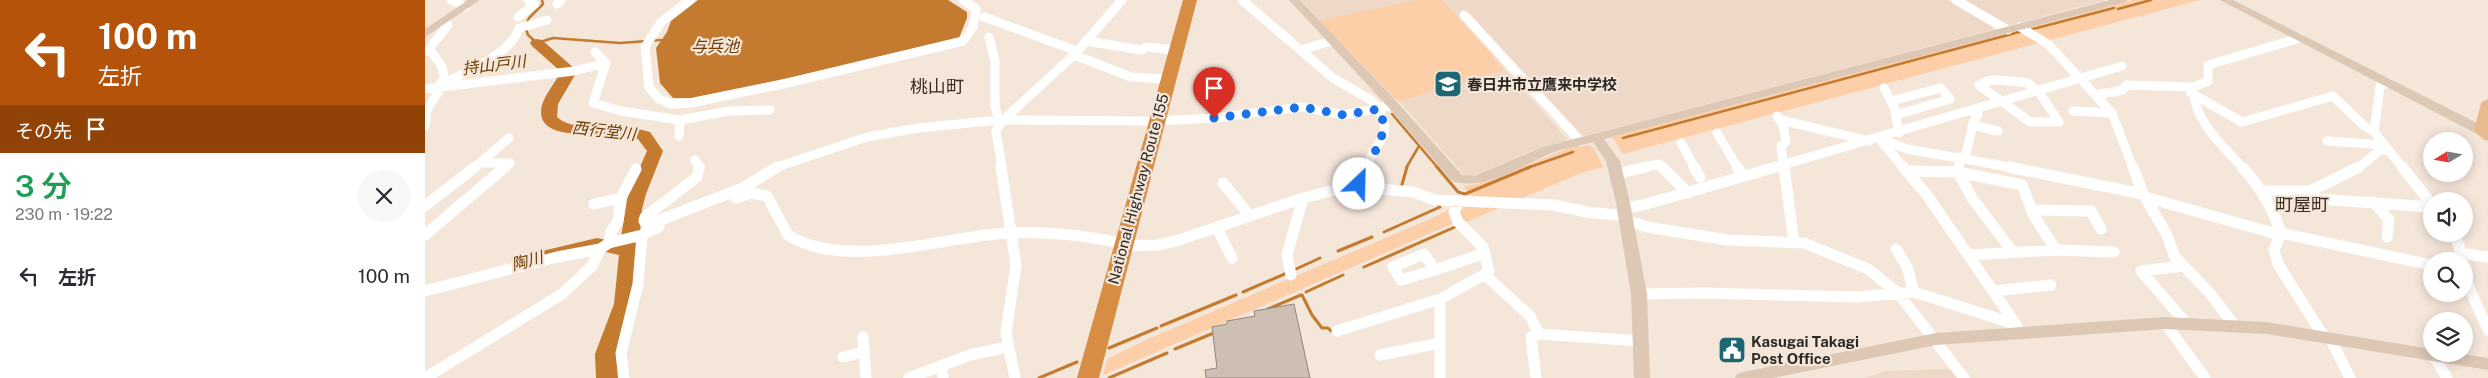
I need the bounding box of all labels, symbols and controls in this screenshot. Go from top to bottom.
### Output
text: 100 m [98,16,197,57]
icon: left [15,20,80,85]
water label: 与兵池 [691,37,741,56]
water label: 持山戸川 [461,51,529,78]
text: 左折 [98,63,142,89]
pin [1193,67,1235,118]
school or university icon: 春日井市立鷹来中学校 [1433,69,1463,99]
icon: arrive [1200,74,1228,102]
district label: 桃山町 [910,76,964,97]
place label: 春日井市立鷹来中学校 [1467,76,1617,93]
street label: National Highway Route 155 [1104,92,1172,286]
icon: arrive [82,115,110,143]
water label: 西行堂川 [571,118,639,144]
text: その先 [15,120,72,142]
north arrow [2423,132,2473,182]
map controls [2423,132,2473,362]
position arrow [1332,157,1384,209]
text: 3 分 [15,168,71,204]
button: close [358,170,410,222]
button: sound [2423,192,2473,242]
district label: 町屋町 [2275,194,2329,215]
text: 230 m · 19:22 [15,205,113,224]
water label: 陶川 [509,247,547,274]
button: search [2423,252,2473,302]
icon: left [15,262,43,290]
text: 100 m [358,265,410,287]
text: 左折 [58,266,96,288]
button: layers [2423,312,2473,362]
place label: Kasugai Takagi Post Office [1751,333,1859,367]
public building icon: Kasugai Takagi Post Office [1717,335,1747,365]

